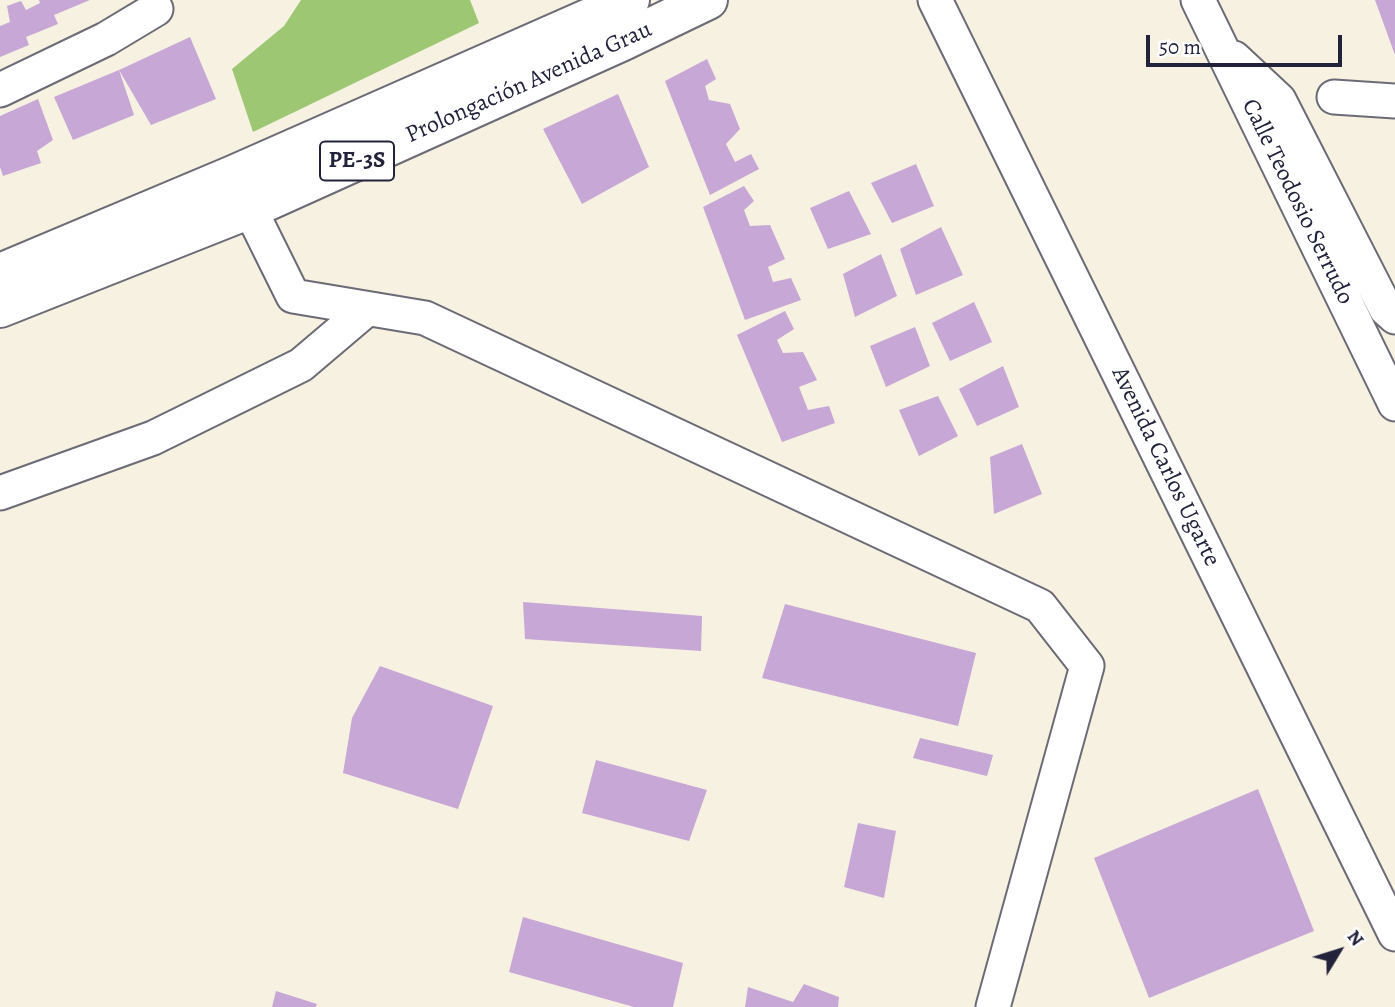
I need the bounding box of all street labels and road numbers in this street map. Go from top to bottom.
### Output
street label: Prolongación Avenida Grau [401,16,657,150]
street label: Calle Teodosio Serrudo [1235,95,1359,309]
road number: PE-3S [320,142,394,180]
street label: Avenida Carlos Ugarte [1104,363,1226,571]

